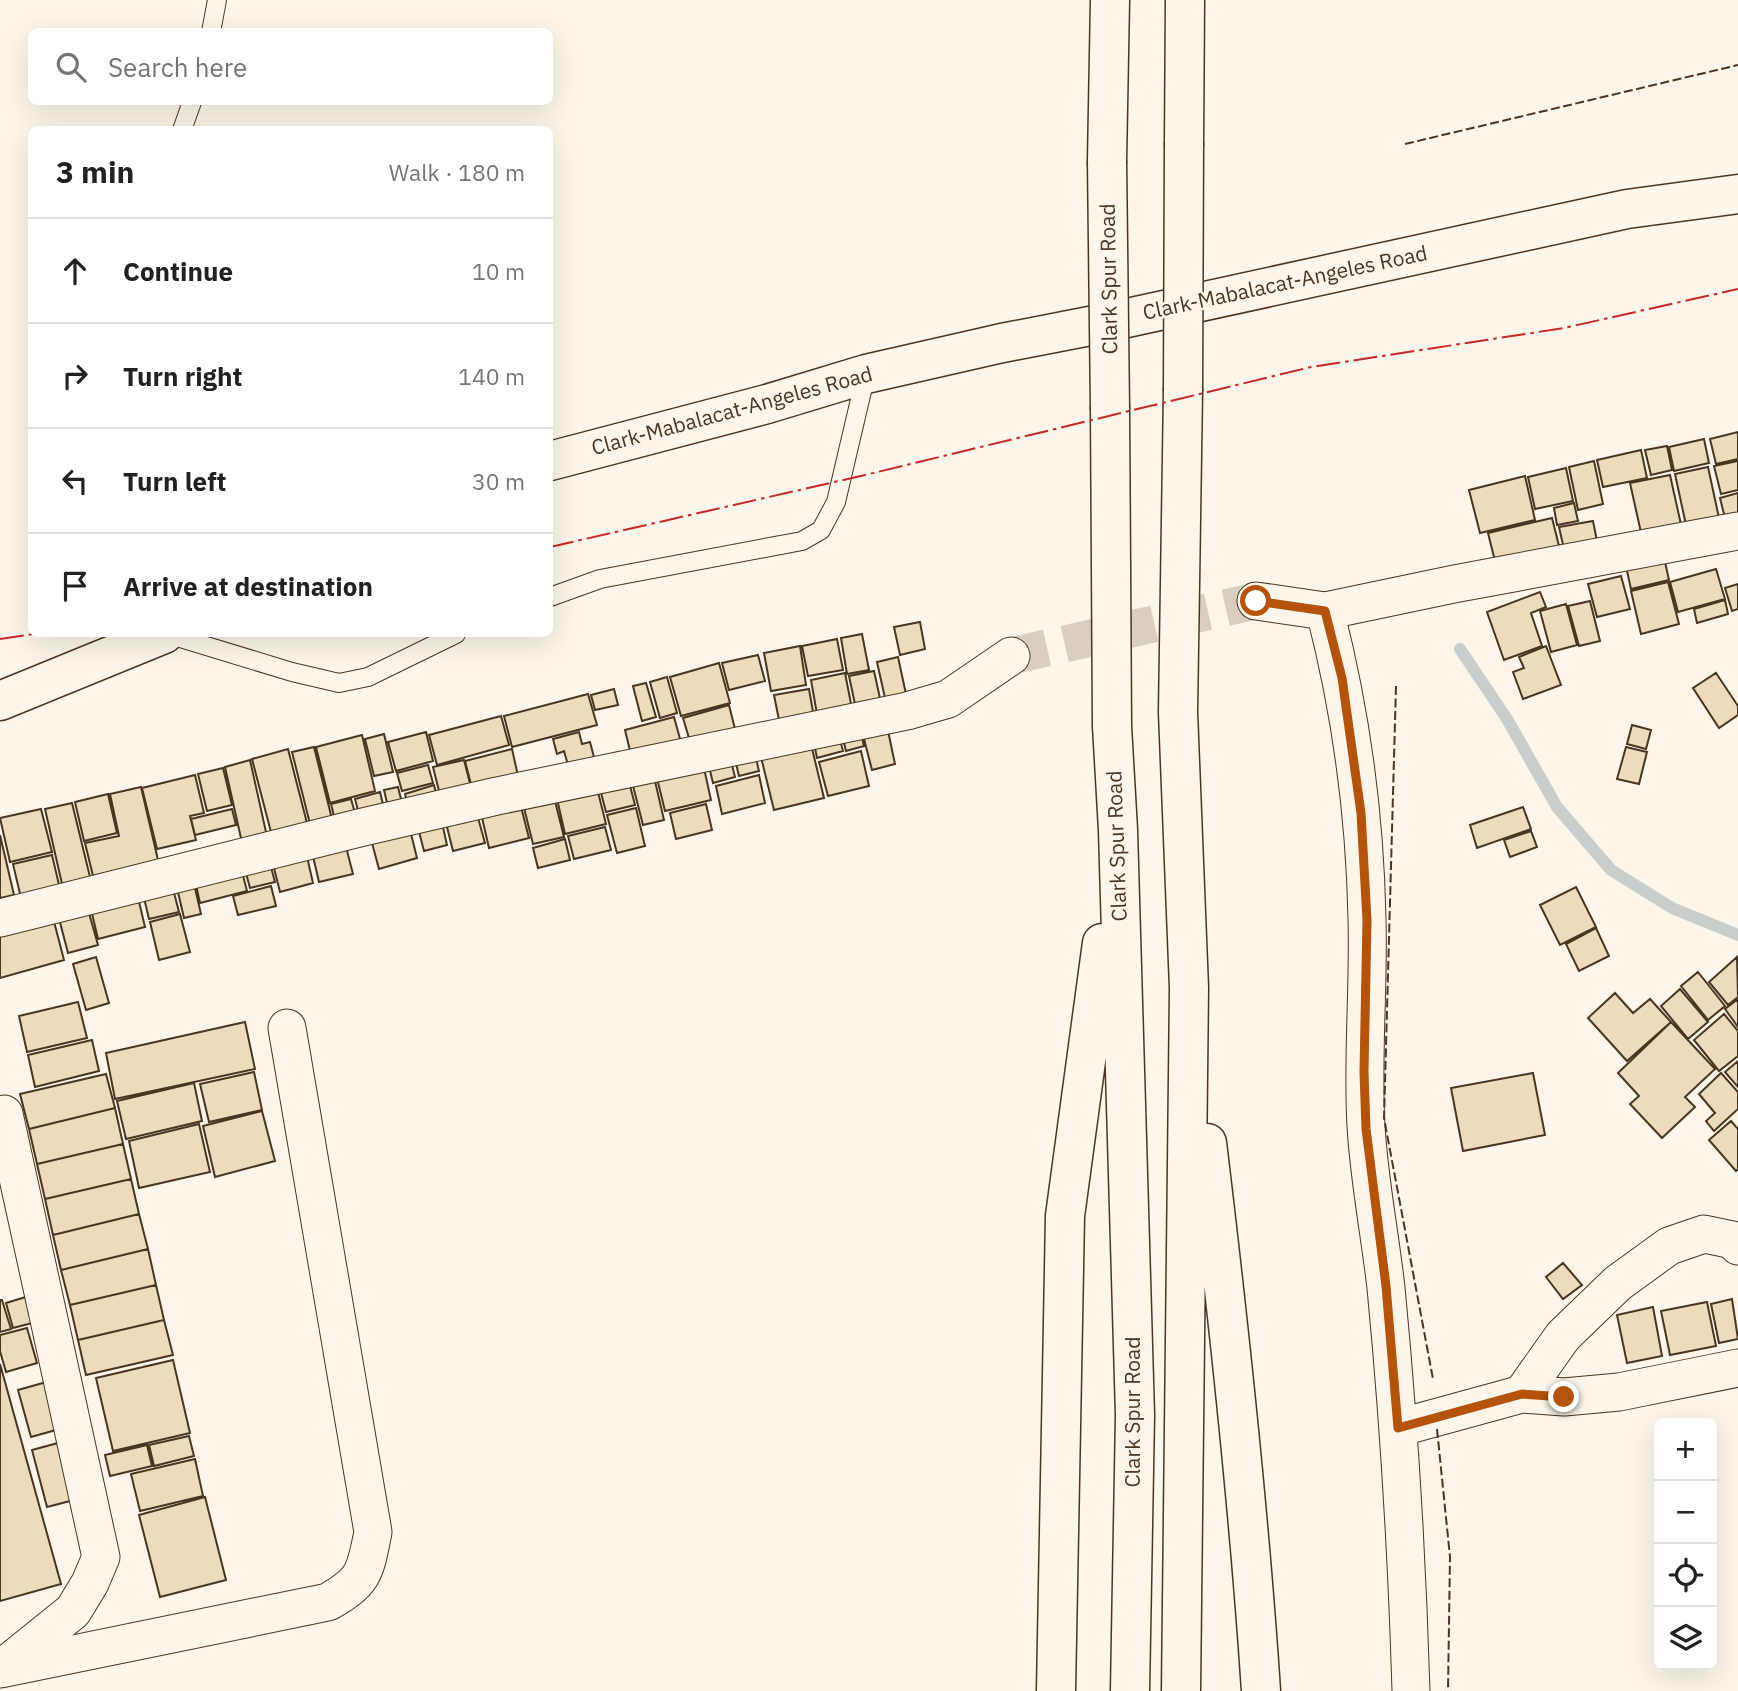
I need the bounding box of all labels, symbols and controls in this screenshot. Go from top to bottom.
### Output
search box [28,28,553,105]
icon: search [52,48,90,86]
text: Search here [108,50,247,84]
text: 3 min [56,152,134,191]
text: Walk · 180 m [389,157,525,187]
street label: Clark Spur Road [1093,203,1123,355]
street label: Clark-Mabalacat-Angeles Road [1140,238,1430,326]
icon: ahead [56,252,94,290]
text: Continue [123,254,233,288]
text: 10 m [472,256,525,286]
icon: right [56,357,94,395]
text: Turn right [123,359,242,393]
street label: Clark-Mabalacat-Angeles Road [588,359,875,461]
text: 140 m [458,361,525,391]
icon: left [56,462,94,500]
text: Turn left [123,464,226,498]
text: 30 m [472,466,525,496]
icon: arrive [56,567,94,605]
text: Arrive at destination [123,569,373,603]
route start [1240,585,1271,616]
street label: Clark Spur Road [1099,770,1133,922]
street label: Clark Spur Road [1118,1337,1146,1487]
route end [1548,1381,1579,1412]
map controls [1654,1418,1717,1670]
button: + [1654,1418,1717,1481]
button: − [1654,1481,1717,1544]
button: locate [1654,1544,1717,1607]
button: layers [1654,1607,1717,1670]

